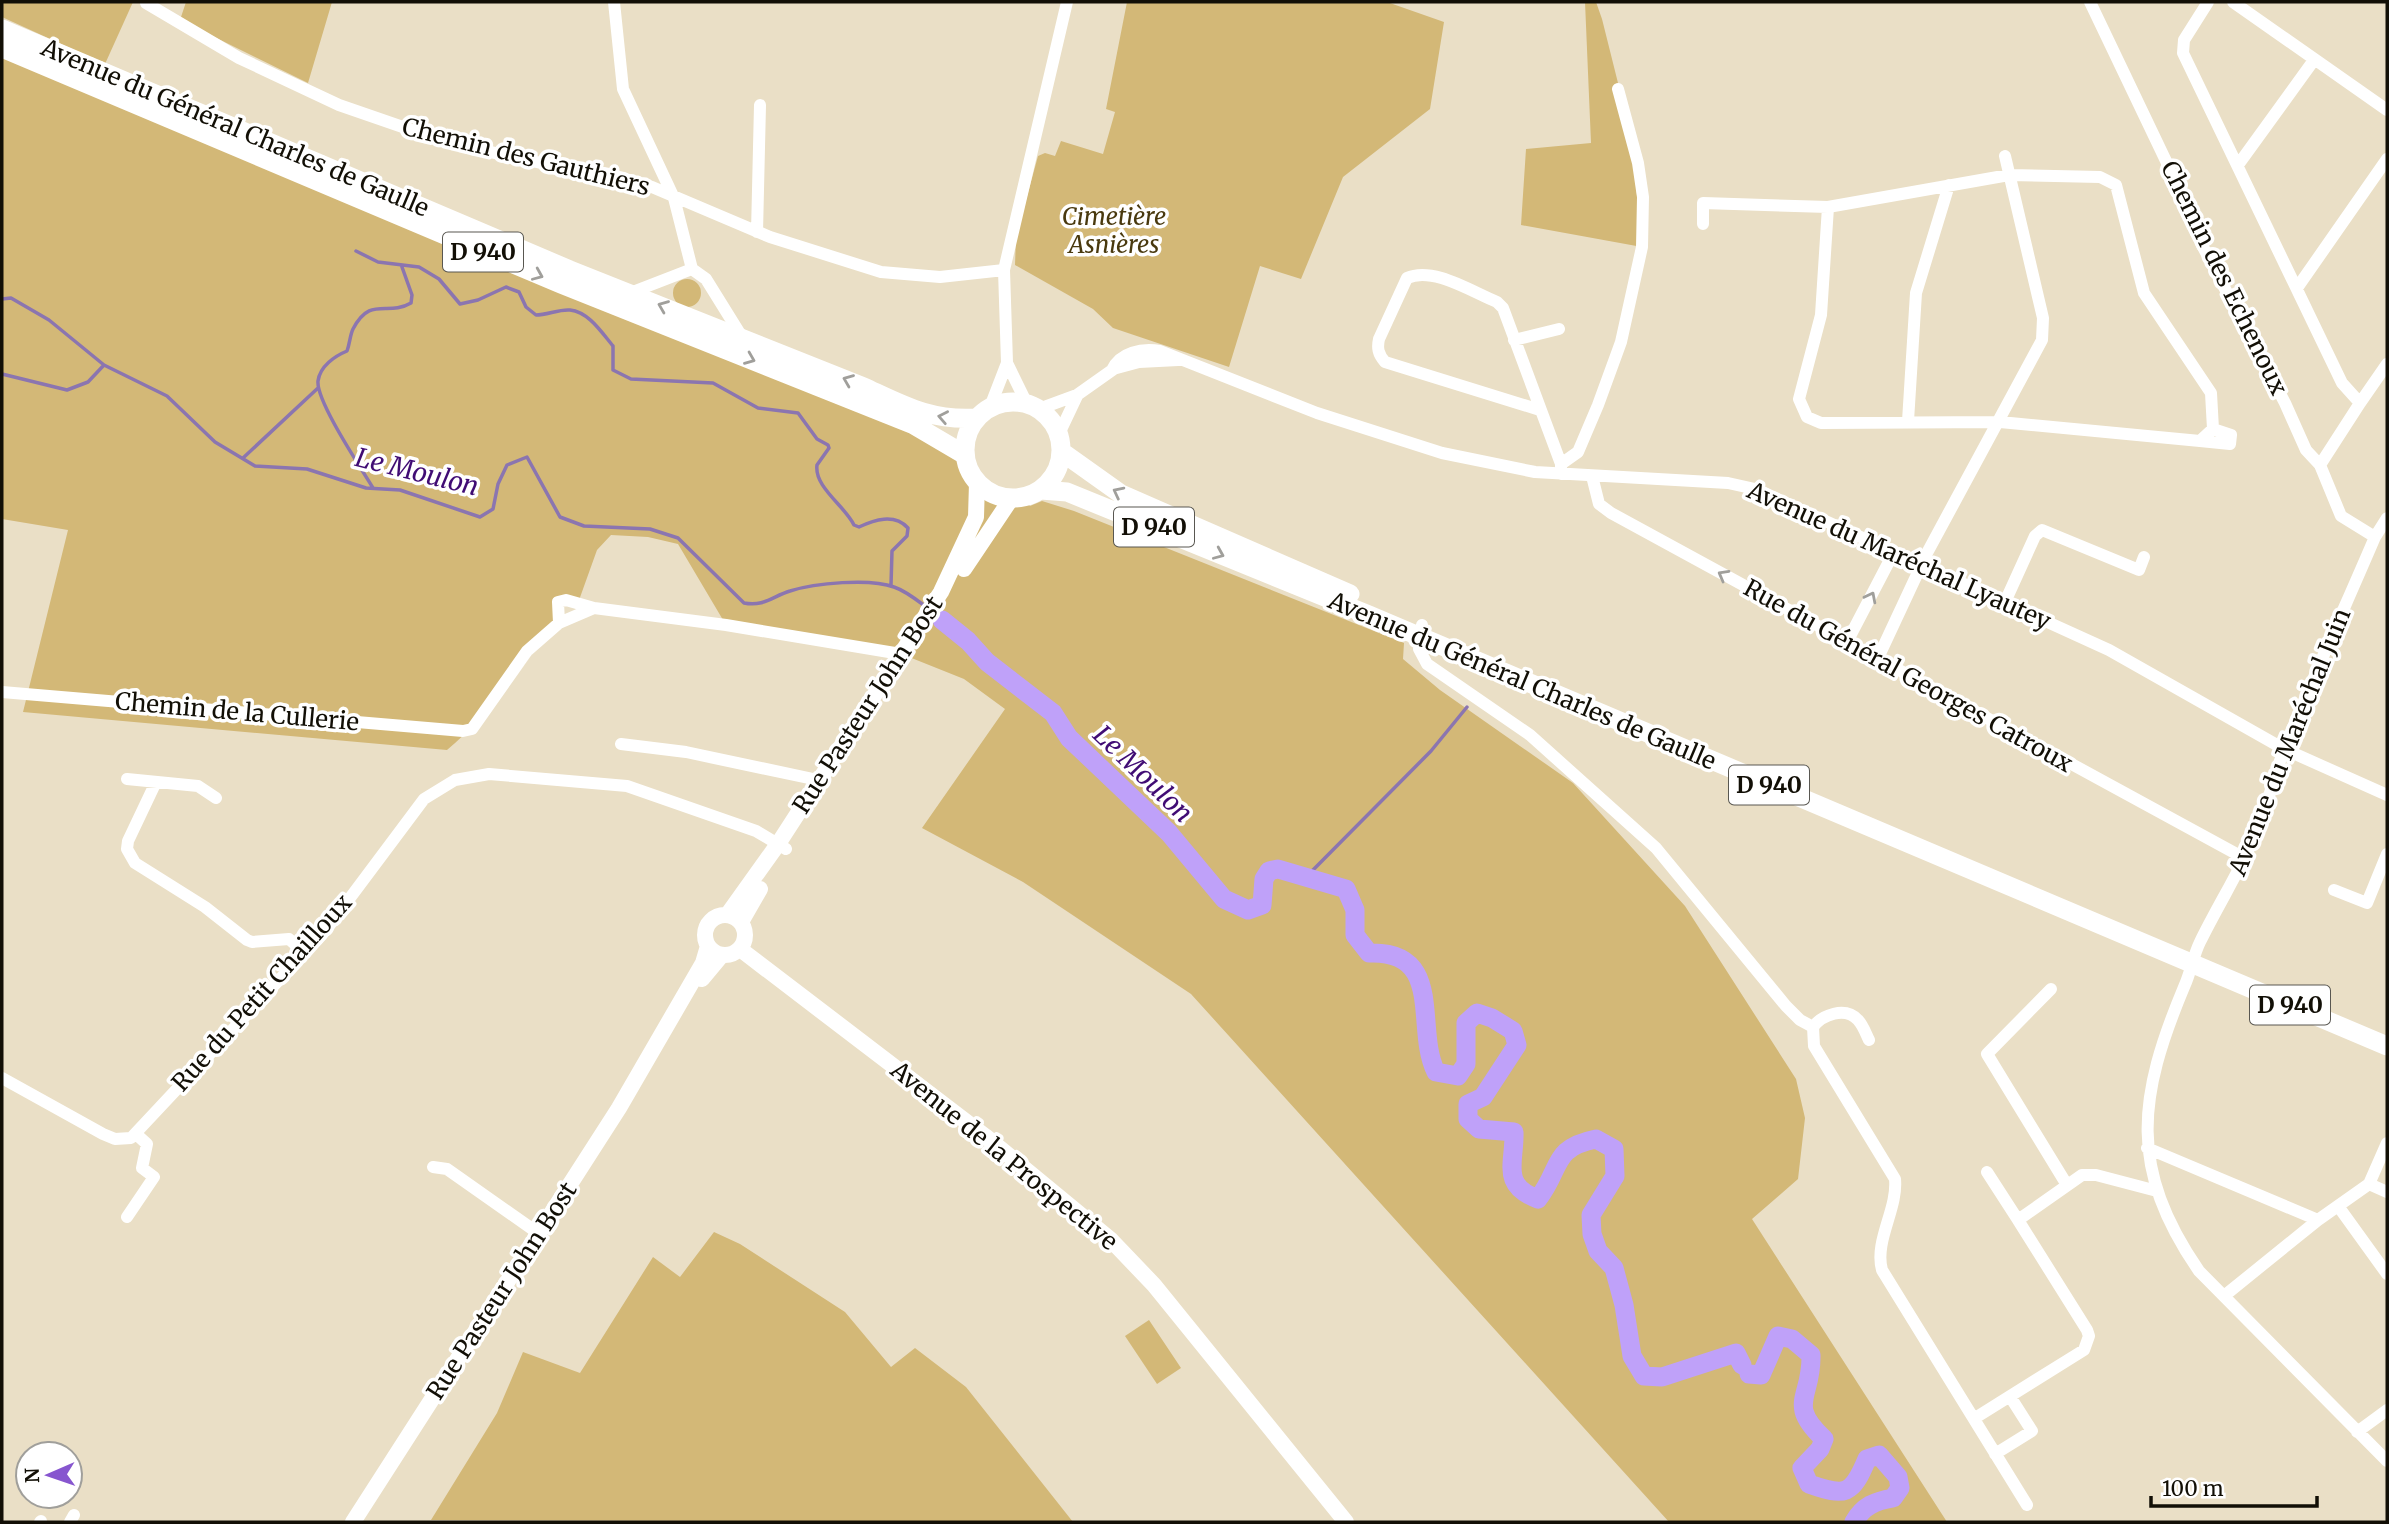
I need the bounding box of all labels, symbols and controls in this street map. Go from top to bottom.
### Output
street label: Avenue du Général Charles de Gaulle [36,31,434,223]
street label: Chemin des Gauthiers [399,111,653,202]
street label: Chemin des Echenoux [2154,156,2295,401]
park label: Cimetière Asnières [1062,201,1166,260]
road number: D 940 [443,232,523,272]
one-way arrow [531,267,544,281]
one-way arrow [658,300,671,314]
one-way arrow [743,351,755,365]
one-way arrow [842,375,854,389]
one-way arrow [937,410,949,425]
water label: Le Moulon [352,440,482,503]
street label: Avenue du Maréchal Lyautey [1742,474,2056,637]
one-way arrow [1113,487,1125,501]
road number: D 940 [1114,508,1194,547]
one-way arrow [1212,546,1225,560]
one-way arrow [1717,570,1730,583]
street label: Rue du Général Georges Catroux [1738,572,2079,780]
street label: Avenue du Général Charles de Gaulle [1323,584,1721,776]
street label: Rue Pasteur John Bost [786,590,950,819]
one-way arrow [1862,592,1876,604]
street label: Avenue du Maréchal Juin [2221,604,2357,881]
street label: Chemin de la Cullerie [114,685,360,738]
water label: Le Moulon [1087,718,1200,829]
road number: D 940 [1729,765,1809,804]
street label: Rue du Petit Chailloux [165,887,359,1098]
road number: D 940 [2250,986,2330,1024]
street label: Avenue de la Prospective [884,1054,1124,1257]
street label: Rue Pasteur John Bost [420,1176,584,1405]
north arrow [14,1440,84,1510]
scale bar [2151,1464,2317,1508]
text: N [20,1468,44,1484]
text: 100 m [2162,1475,2224,1502]

